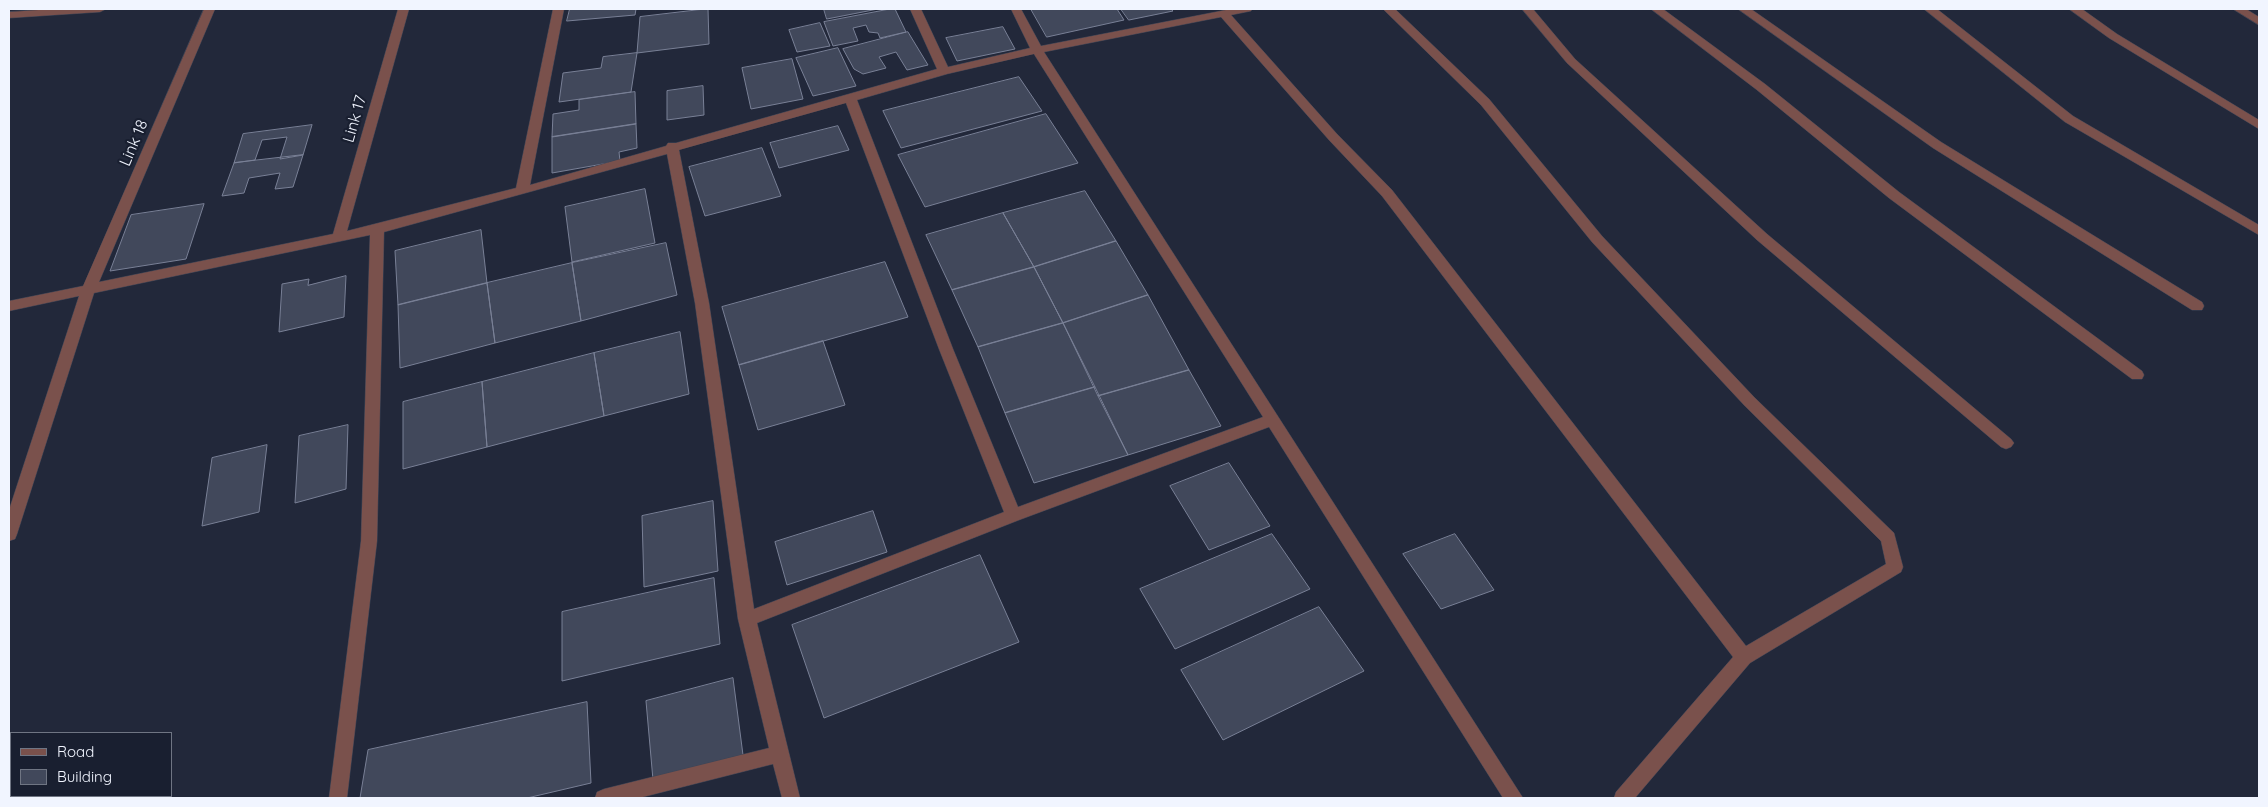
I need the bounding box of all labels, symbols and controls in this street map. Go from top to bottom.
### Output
street label: Link 17 [339,93,371,145]
street label: Link 18 [116,117,152,169]
legend [10,732,172,797]
text: Road [57,742,94,761]
text: Building [57,767,112,786]

